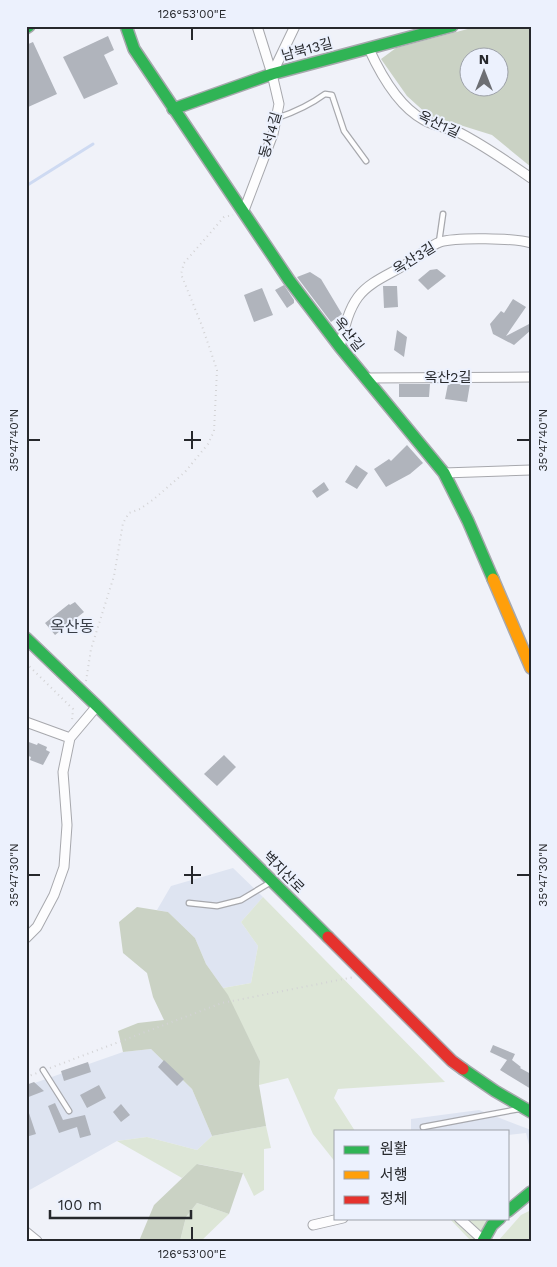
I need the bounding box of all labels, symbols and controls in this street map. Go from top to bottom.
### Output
text: 126°53'00"E [158,7,227,21]
street label: 남북13길 [280,35,334,63]
north arrow [460,48,510,98]
text: N [479,51,489,67]
street label: 옥산1길 [416,107,462,141]
street label: 동서4길 [256,110,284,160]
street label: 옥산3길 [390,239,438,277]
street label: 옥산길 [331,314,367,354]
street label: 옥산2길 [425,369,471,385]
text: 35°47'40"N [7,409,21,471]
text: 35°47'40"N [536,409,550,471]
district label: 옥산동 [50,617,94,636]
text: 35°47'30"N [7,843,21,907]
text: 35°47'30"N [536,843,550,907]
street label: 벽지산로 [260,848,308,896]
legend [334,1130,510,1220]
text: 원활 [380,1140,408,1158]
text: 서행 [380,1166,408,1184]
scale bar [50,1187,191,1219]
text: 정체 [380,1190,408,1208]
text: 100 m [58,1196,102,1214]
text: 126°53'00"E [158,1247,227,1261]

